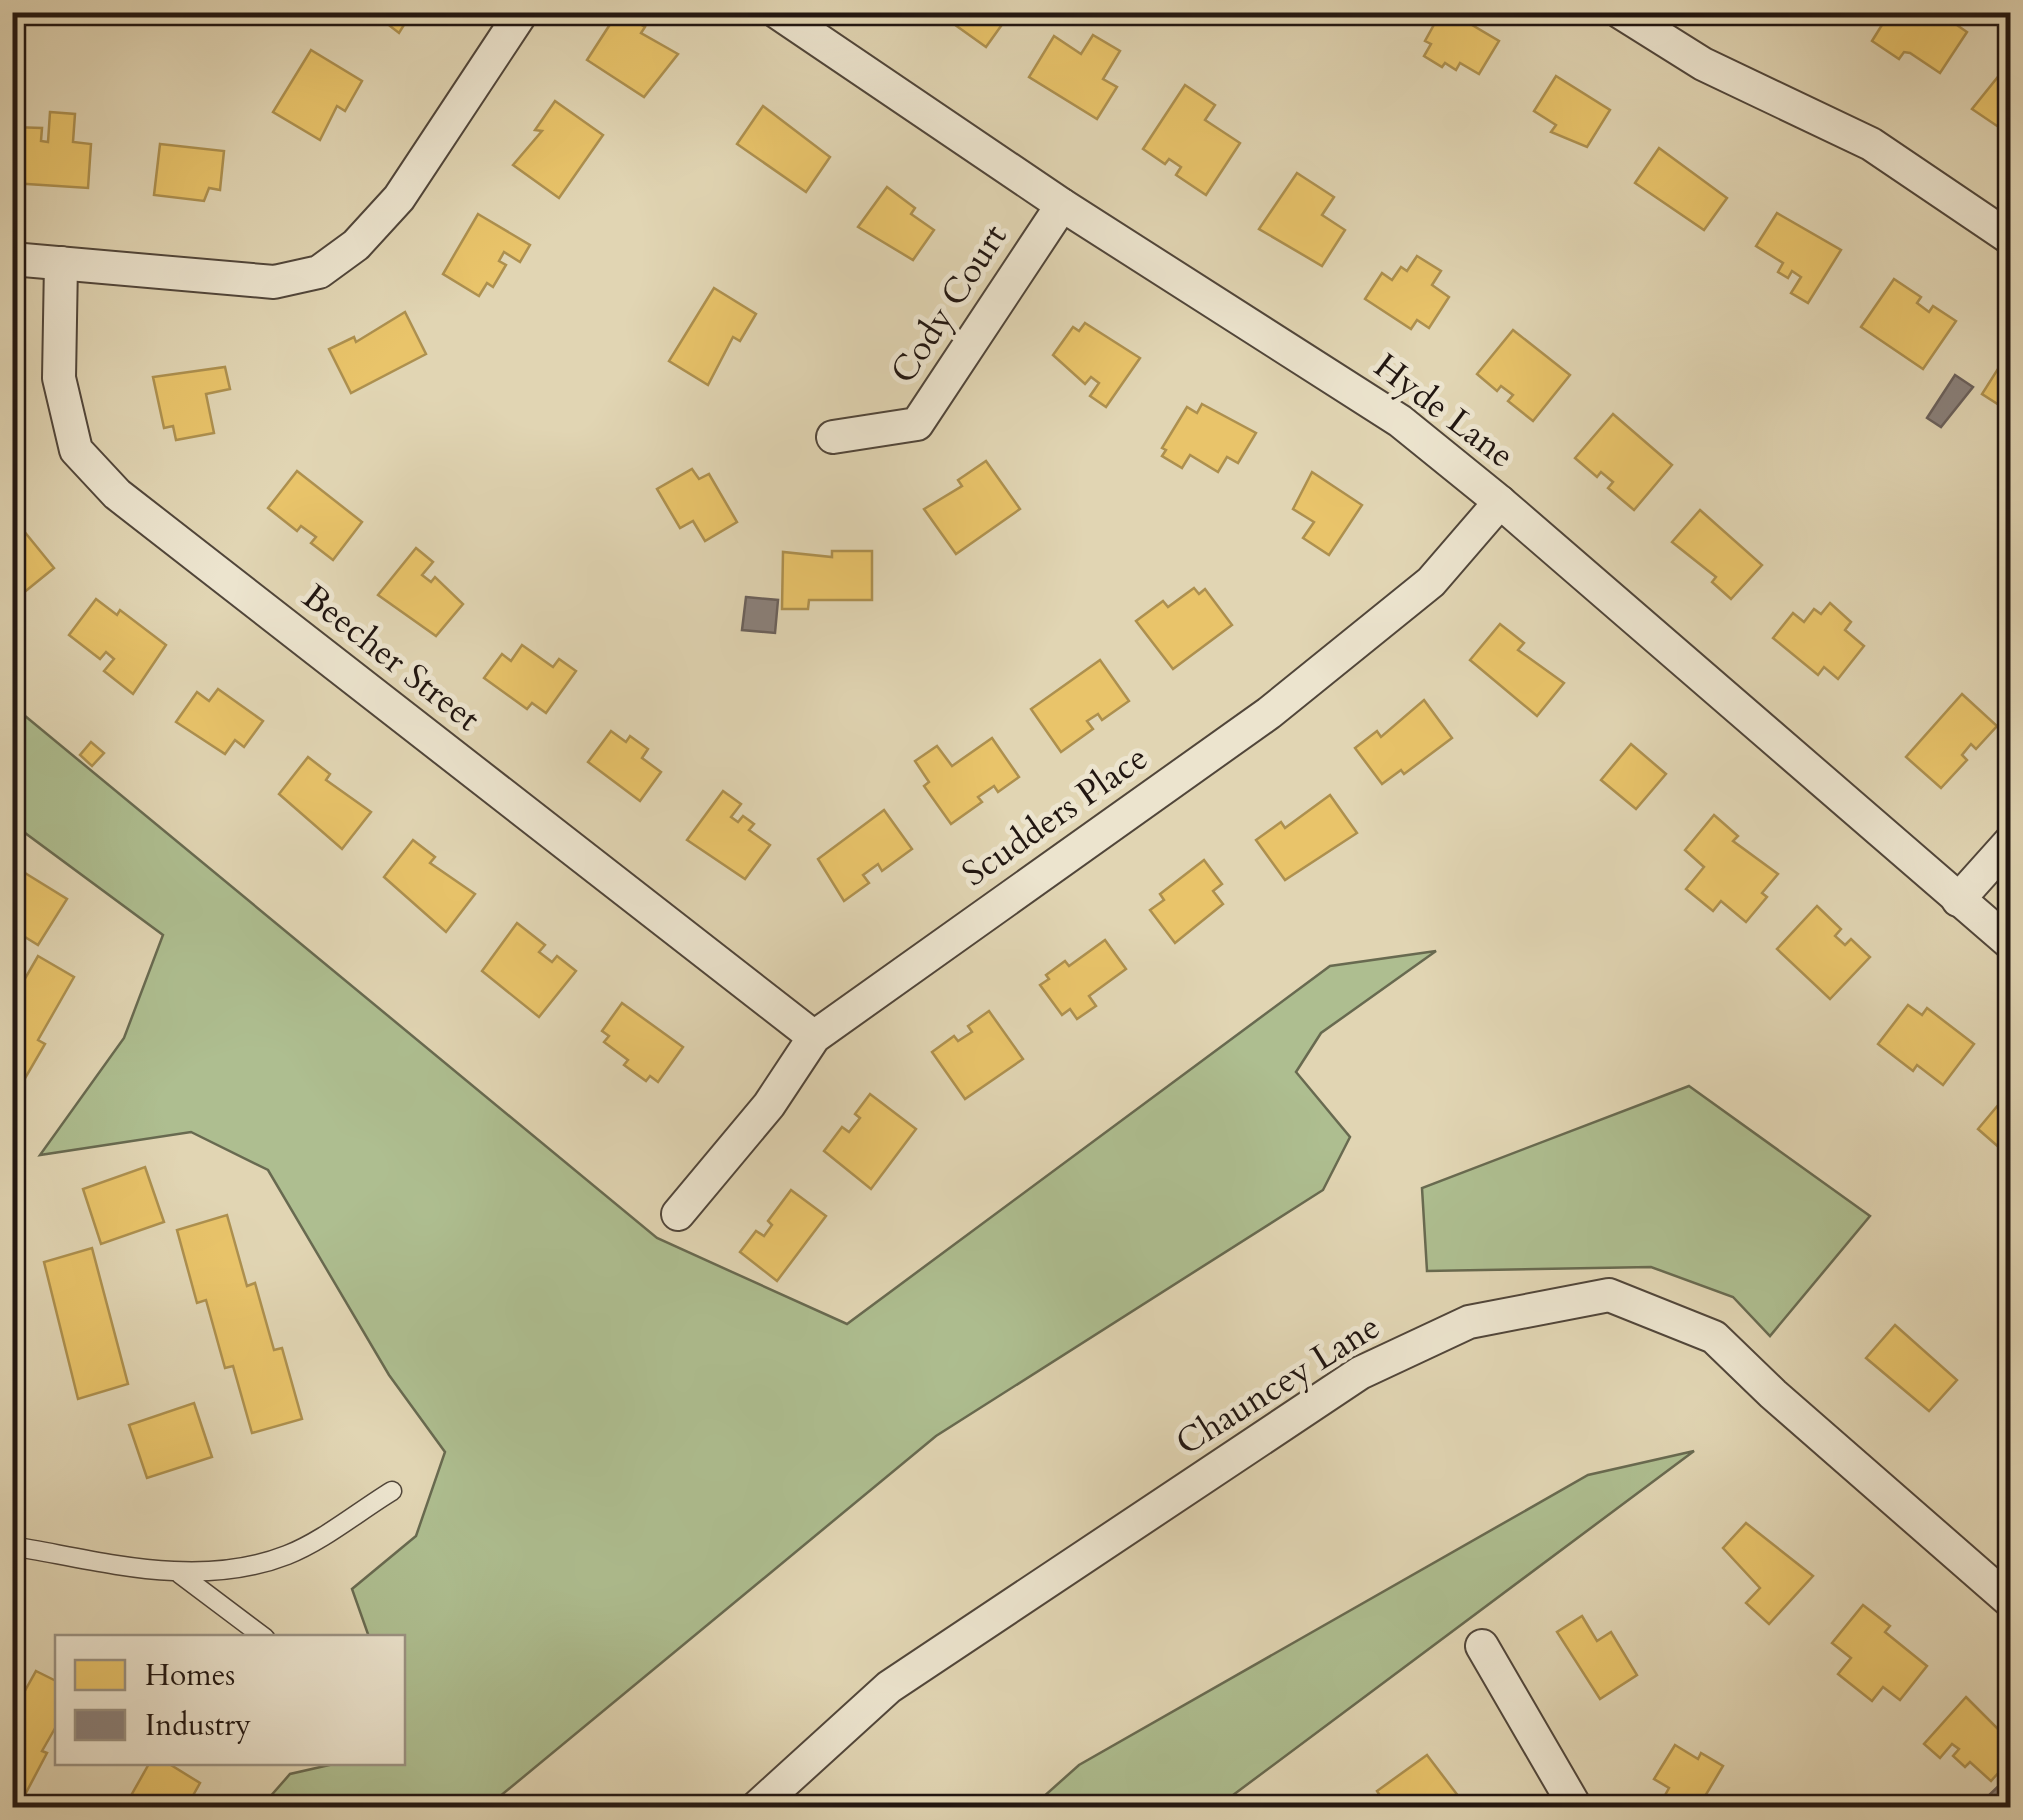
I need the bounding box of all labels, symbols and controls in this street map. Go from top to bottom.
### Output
street label: Cody Court [880,215,1018,393]
street label: Hyde Lane [1364,343,1524,479]
street label: Beecher Street [292,574,490,742]
street label: Scudders Place [953,734,1157,898]
street label: Chauncey Lane [1167,1303,1389,1467]
legend [55,1635,405,1765]
text: Homes [145,1655,235,1696]
text: Industry [145,1705,251,1746]

